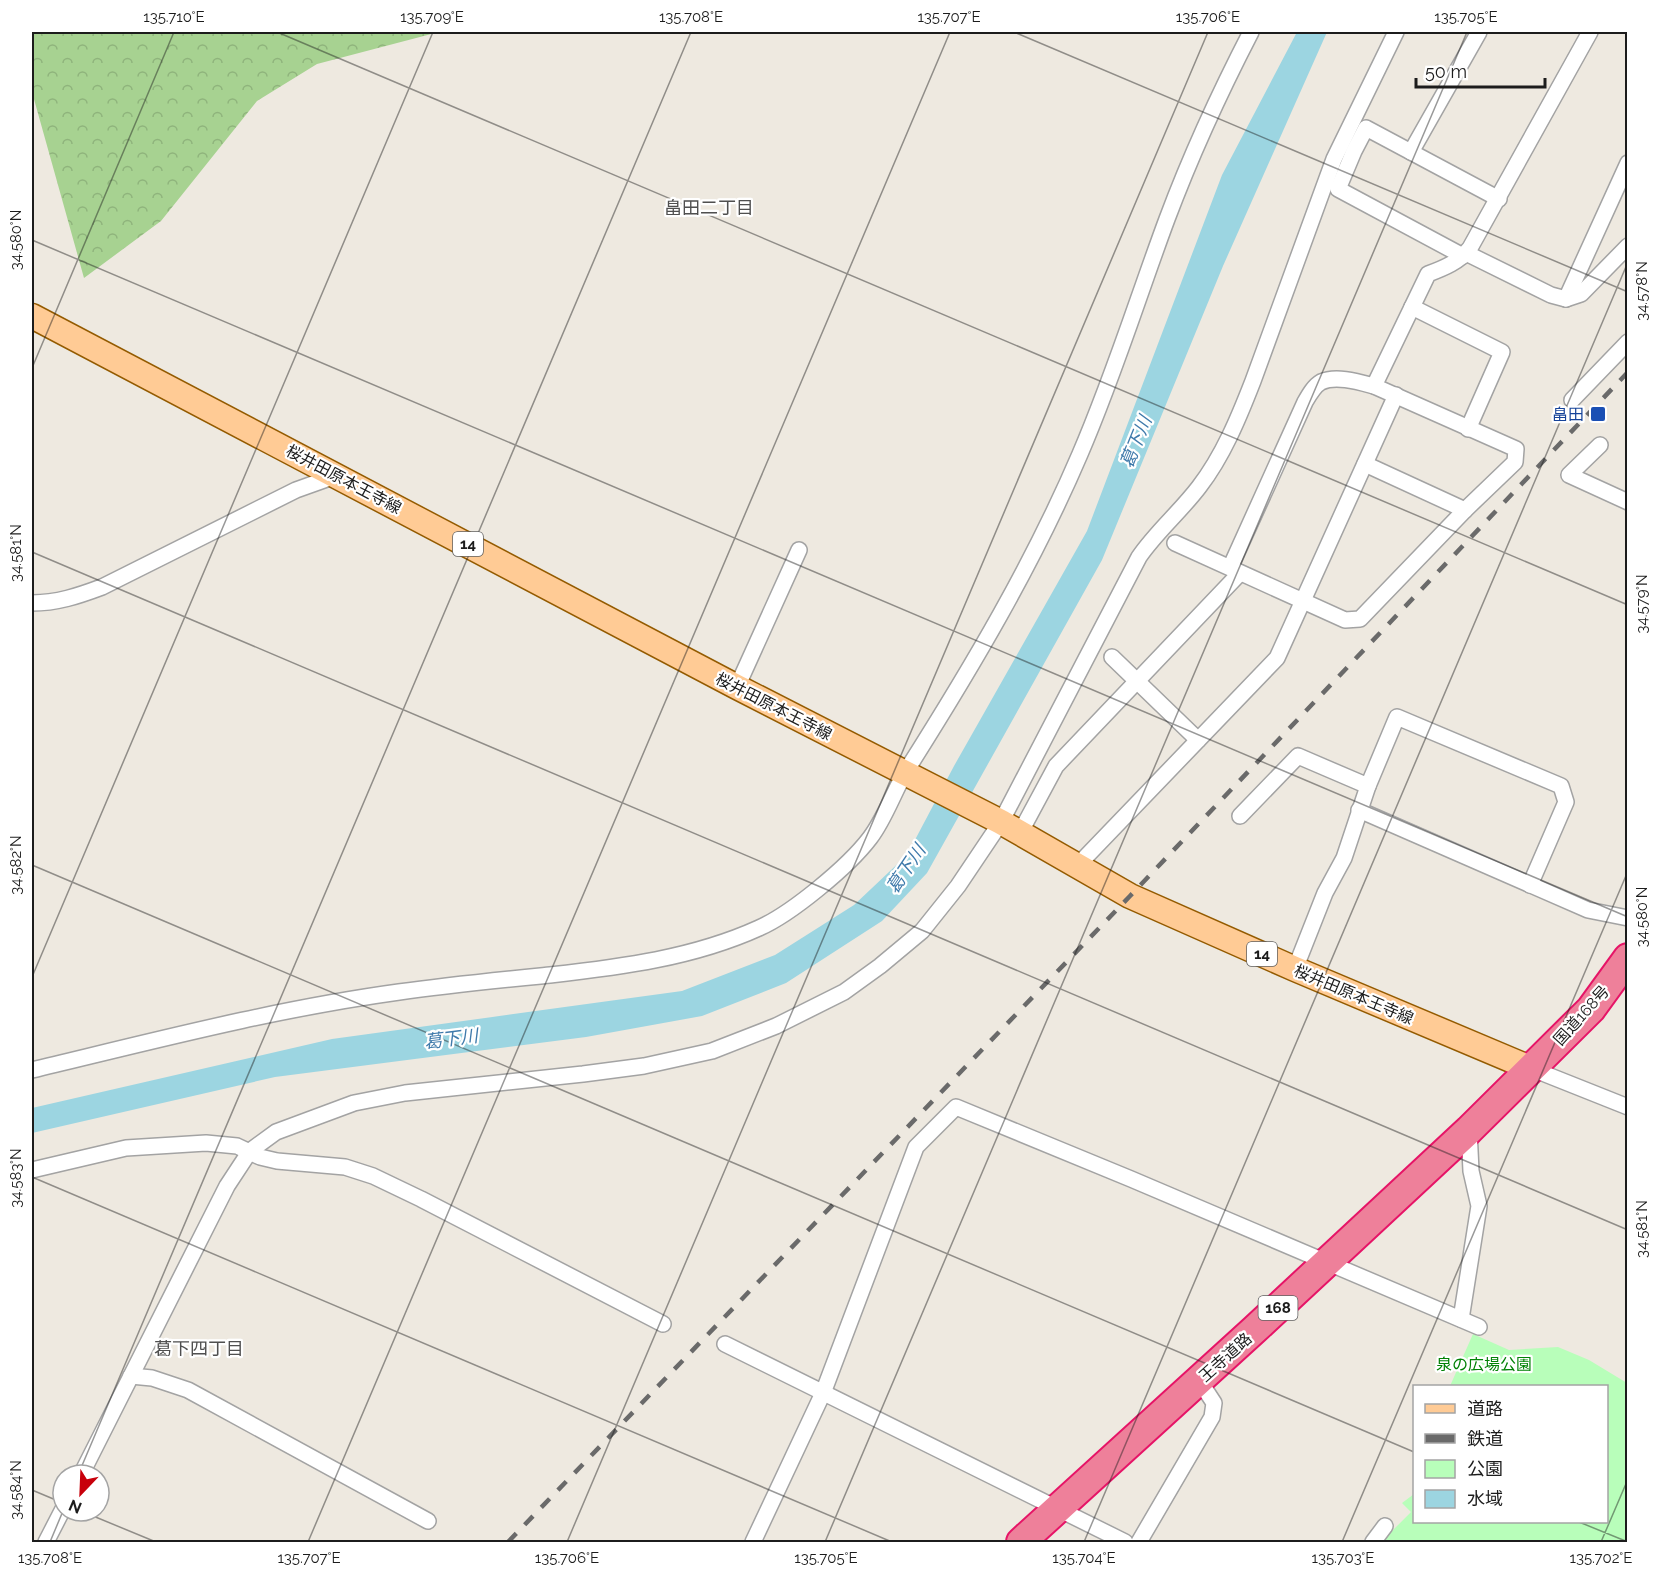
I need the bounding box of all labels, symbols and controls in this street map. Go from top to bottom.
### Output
text: 135.710°E [143,8,205,26]
text: 135.709°E [400,8,464,26]
text: 135.708°E [659,8,723,26]
text: 135.707°E [917,8,981,26]
text: 135.706°E [1176,8,1240,26]
text: 135.705°E [1434,8,1498,26]
scale bar [1416,51,1545,89]
text: 50 m [1425,61,1467,82]
district label: 畠田二丁目 [664,197,754,218]
text: 34.580°N [7,210,25,270]
text: 34.578°N [1633,261,1651,321]
place label: 畠田 [1552,405,1584,424]
marker: 畠田 [1589,405,1607,423]
water label: 葛下川 [1116,411,1156,471]
street label: 桜井田原本王寺線 [283,441,405,518]
text: 34.581°N [7,524,25,582]
road number: 14 [453,532,483,556]
text: 34.579°N [1633,575,1651,634]
street label: 桜井田原本王寺線 [712,669,835,744]
text: 34.582°N [7,835,25,895]
water label: 葛下川 [882,839,931,897]
text: 34.580°N [1633,887,1651,947]
road number: 14 [1247,942,1277,966]
street label: 桜井田原本王寺線 [1291,961,1416,1028]
street label: 国道168号 [1550,981,1613,1049]
water label: 葛下川 [423,1025,481,1052]
text: 34.583°N [7,1148,25,1208]
text: 34.581°N [1633,1200,1651,1258]
road number: 168 [1258,1296,1298,1320]
street label: 王寺道路 [1195,1329,1255,1386]
district label: 葛下四丁目 [154,1338,244,1359]
park label: 泉の広場公園 [1436,1355,1532,1374]
legend [1413,1385,1608,1523]
text: 道路 [1467,1398,1503,1419]
text: 鉄道 [1467,1428,1503,1449]
text: 公園 [1467,1458,1503,1479]
text: 34.584°N [7,1460,25,1520]
north arrow [51,1463,111,1523]
text: 水域 [1467,1488,1503,1509]
text: N [66,1495,85,1517]
text: 135.708°E [18,1549,82,1567]
text: 135.707°E [277,1549,341,1567]
text: 135.706°E [535,1549,599,1567]
text: 135.705°E [794,1549,858,1567]
text: 135.704°E [1052,1549,1116,1567]
text: 135.703°E [1312,1549,1375,1567]
text: 135.702°E [1570,1549,1632,1567]

